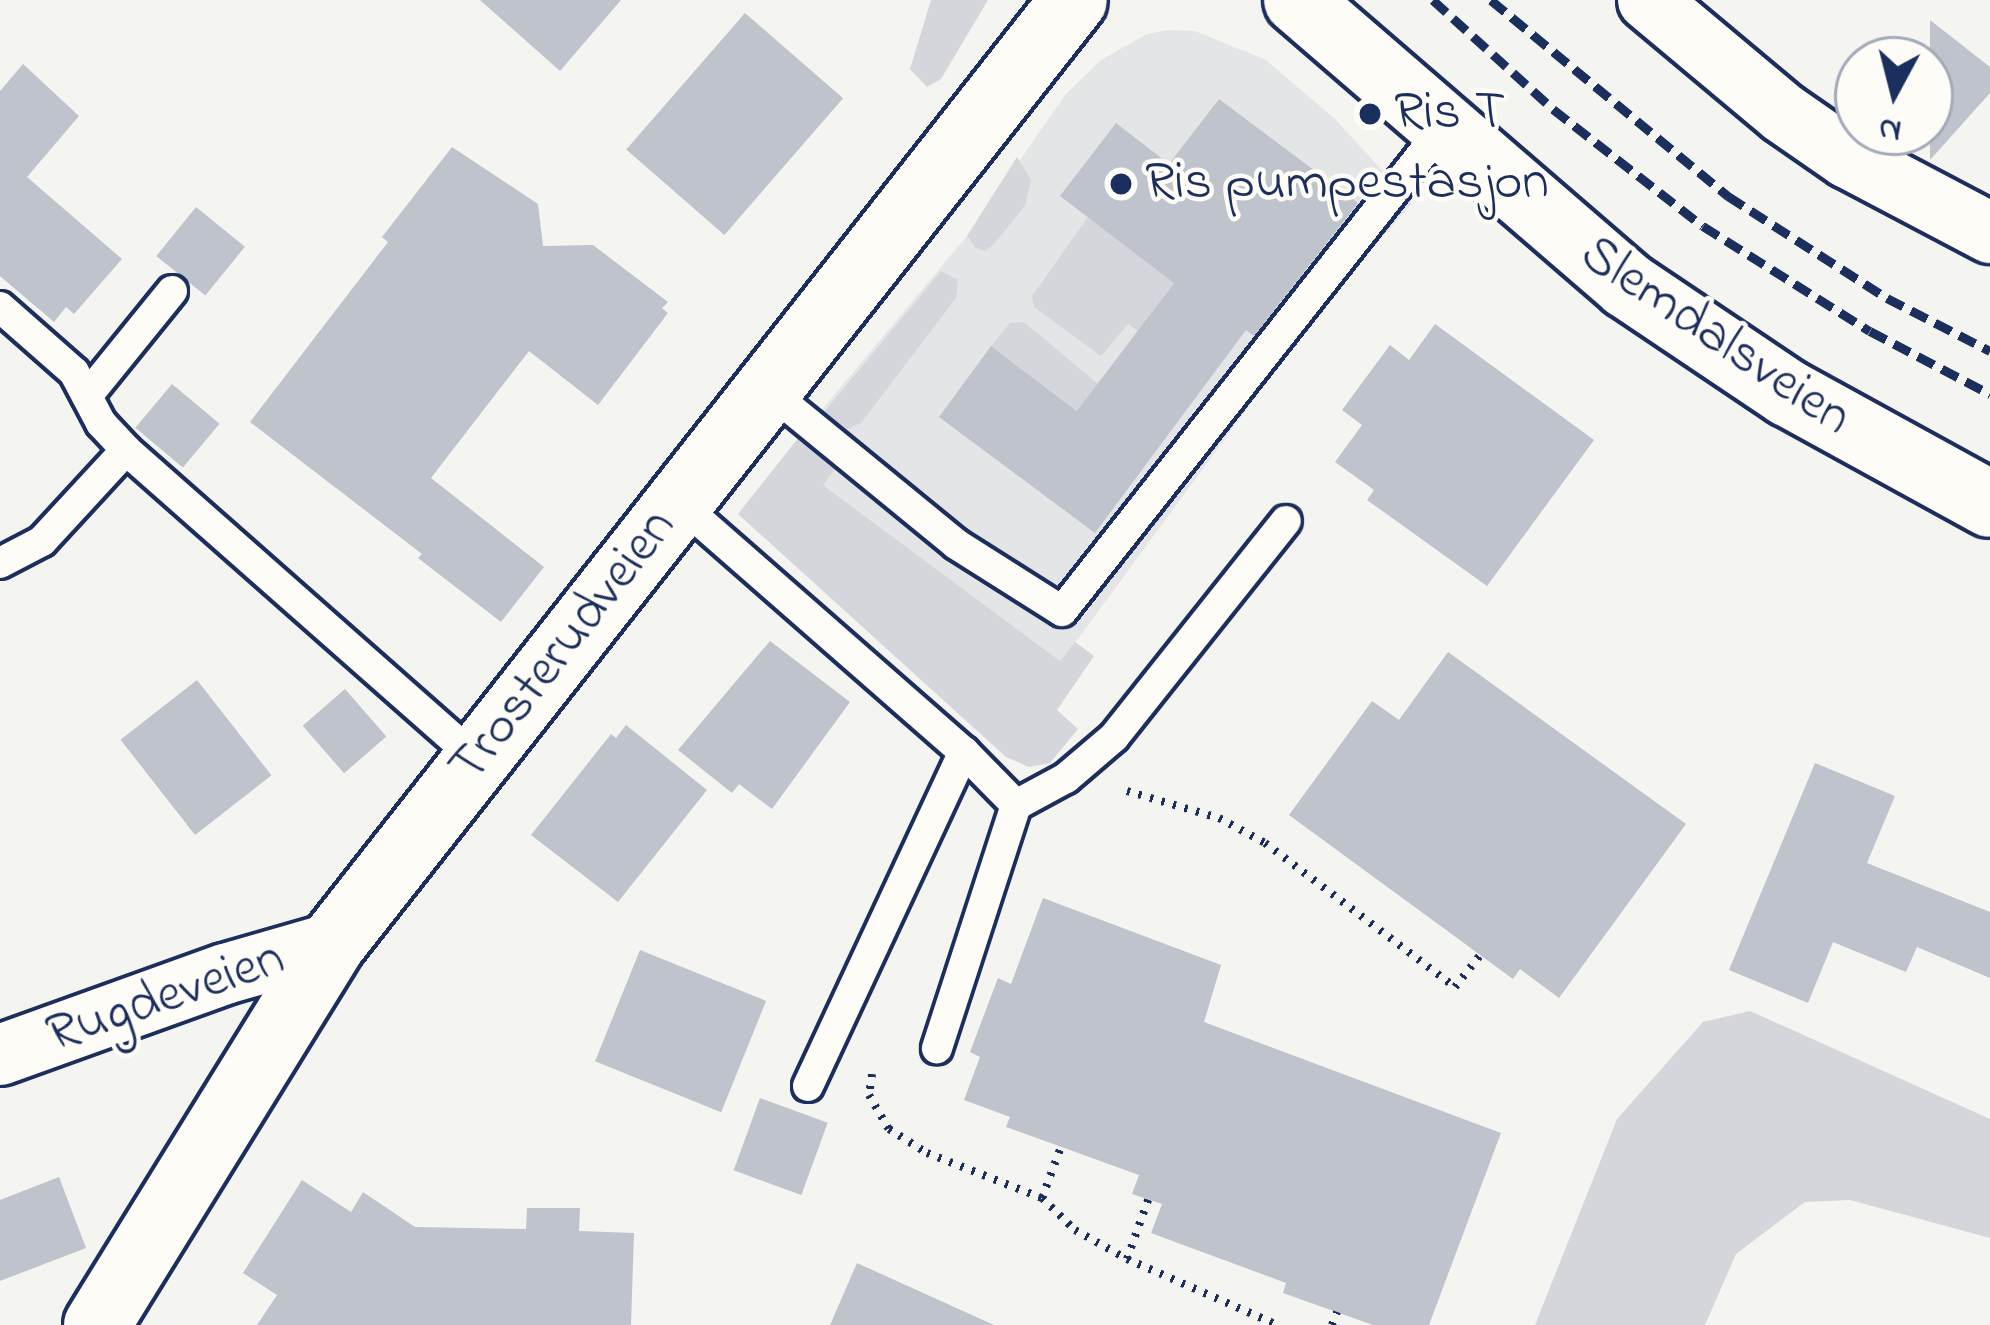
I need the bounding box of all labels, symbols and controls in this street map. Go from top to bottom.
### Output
north arrow [1834,36,1954,156]
place label: Ris T [1394,82,1506,146]
marker: Ris T [1357,101,1383,127]
text: N [1876,104,1904,154]
place label: Ris pumpestasjon [1145,152,1549,216]
marker: Ris pumpestasjon [1108,171,1134,197]
street label: Slemdalsveien [1567,223,1863,451]
street label: Trosterudveien [437,497,691,797]
street label: Rugdeveien [39,927,293,1069]

